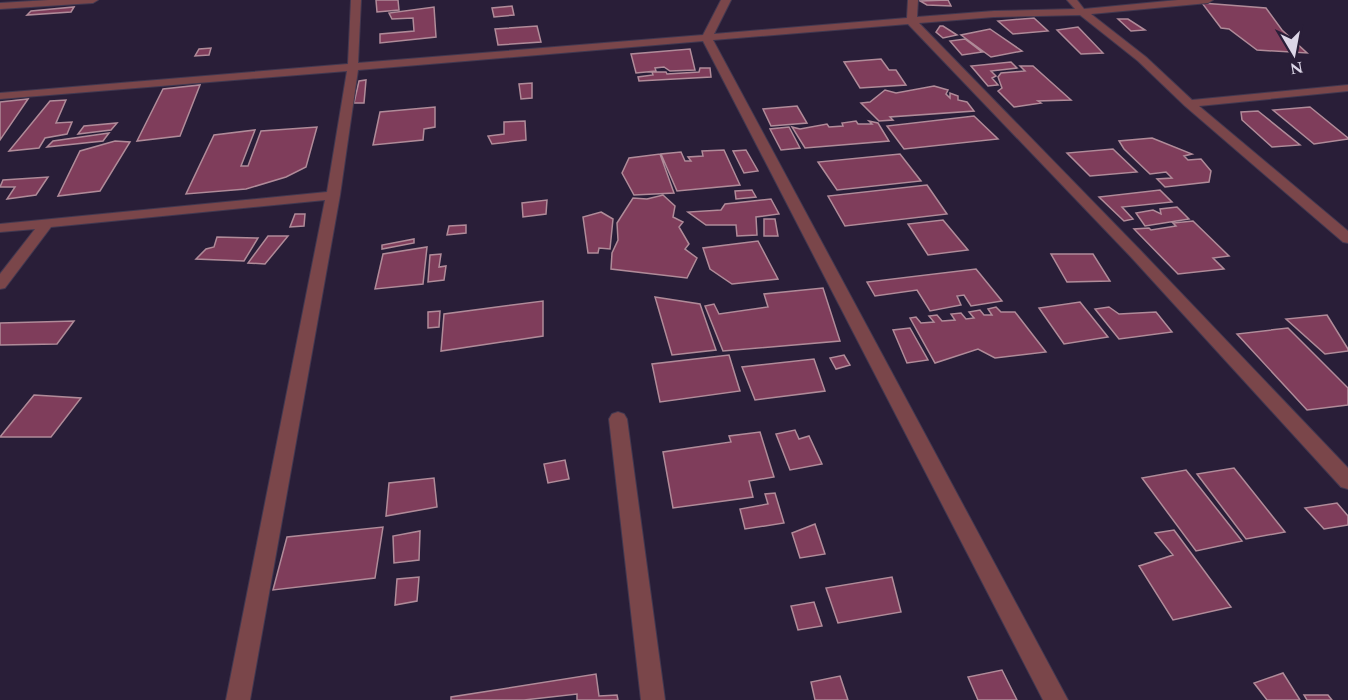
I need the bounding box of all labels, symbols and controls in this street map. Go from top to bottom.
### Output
north arrow [1264,24,1324,84]
text: N [1288,55,1305,81]

